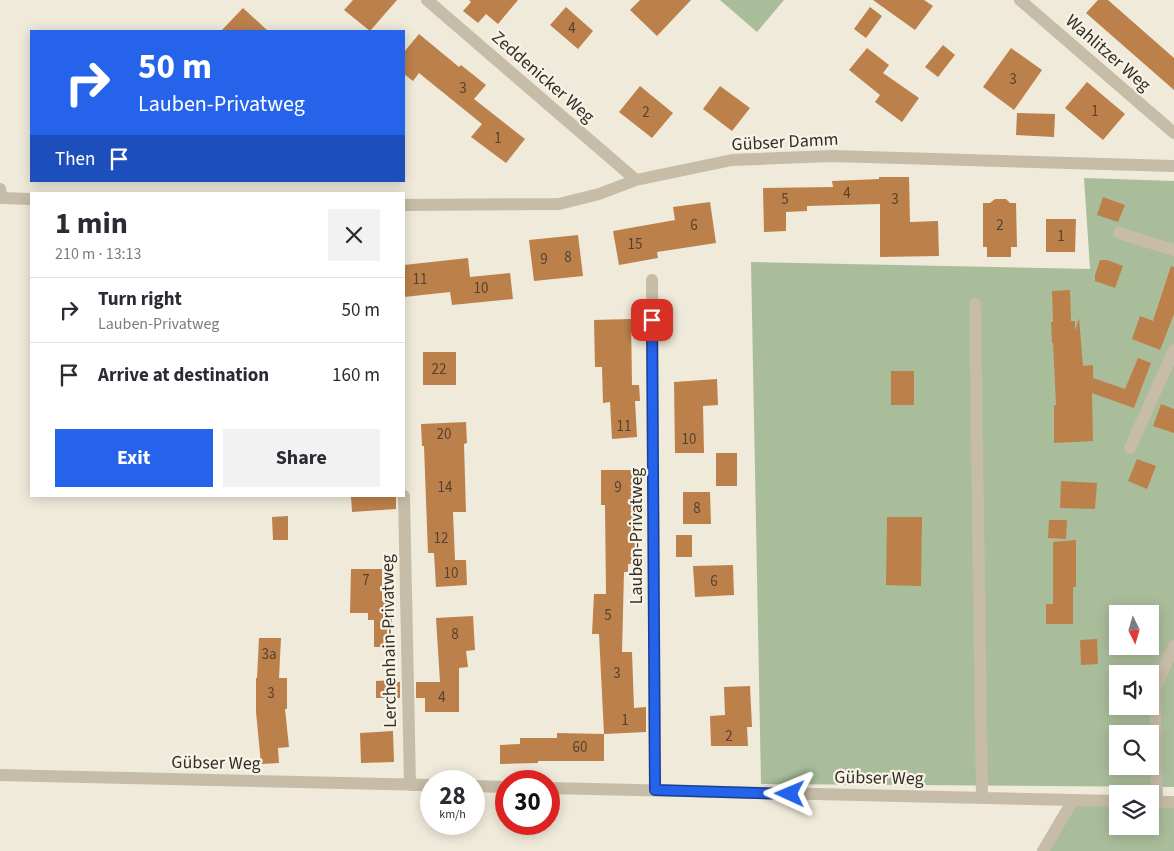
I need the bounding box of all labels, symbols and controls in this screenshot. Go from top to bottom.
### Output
street label: Wahlitzer Weg [1060,9,1156,97]
house number: 4 [568,18,576,39]
street label: Zeddenicker Weg [486,25,600,129]
text: 50 m [138,42,212,92]
icon: right [55,50,120,115]
house number: 3 [1009,69,1017,90]
house number: 3 [459,78,467,99]
text: Lauben-Privatweg [138,88,305,120]
house number: 1 [1091,101,1099,122]
house number: 2 [642,102,650,123]
street label: Gübser Damm [731,127,839,157]
house number: 1 [494,128,502,149]
icon: arrive [105,145,133,173]
text: Then [55,146,95,173]
house number: 4 [843,183,851,204]
house number: 5 [781,189,789,210]
house number: 3 [891,189,899,210]
text: 1 min [55,202,128,245]
button: close [328,209,380,261]
house number: 6 [690,215,698,236]
house number: 2 [996,215,1004,236]
house number: 1 [1057,226,1065,247]
house number: 15 [628,234,642,255]
text: 210 m · 13:13 [55,243,142,265]
house number: 8 [564,247,572,268]
house number: 9 [540,249,548,270]
house number: 11 [413,269,427,290]
house number: 10 [474,278,488,299]
text: Turn right [98,286,182,313]
icon: right [55,296,83,324]
text: 50 m [342,297,380,324]
pin [631,299,673,341]
icon: arrive [638,306,666,334]
text: Lauben-Privatweg [98,313,219,335]
house number: 22 [432,359,446,380]
icon: arrive [55,361,83,389]
text: Arrive at destination [98,362,269,389]
text: 160 m [332,362,380,389]
house number: 11 [617,416,631,437]
house number: 20 [437,424,451,445]
button: Exit [55,429,213,487]
button: Share [223,429,380,487]
house number: 10 [682,429,696,450]
street label: Lauben-Privatweg [624,468,649,604]
house number: 14 [438,477,453,498]
house number: 9 [614,477,622,498]
house number: 8 [693,498,701,519]
house number: 12 [434,528,448,549]
street label: Lerchenhain-Privatweg [375,554,403,728]
house number: 10 [444,563,458,584]
house number: 7 [362,570,370,591]
house number: 6 [710,571,718,592]
house number: 5 [604,605,612,626]
north arrow [1109,605,1159,655]
map controls [1109,605,1159,835]
house number: 8 [451,624,459,645]
house number: 3a [261,644,277,665]
house number: 3 [613,663,621,684]
button: sound [1109,665,1159,715]
house number: 3 [267,683,275,704]
house number: 4 [438,687,446,708]
house number: 1 [621,710,629,731]
button: search [1109,725,1159,775]
house number: 2 [725,726,733,747]
house number: 60 [573,737,587,758]
street label: Gübser Weg [171,750,261,776]
street label: Gübser Weg [834,765,924,791]
position arrow [763,767,815,819]
speed limit sign: 30 [495,770,560,835]
text: 28 [439,778,466,814]
button: layers [1109,785,1159,835]
text: km/h [439,806,466,823]

